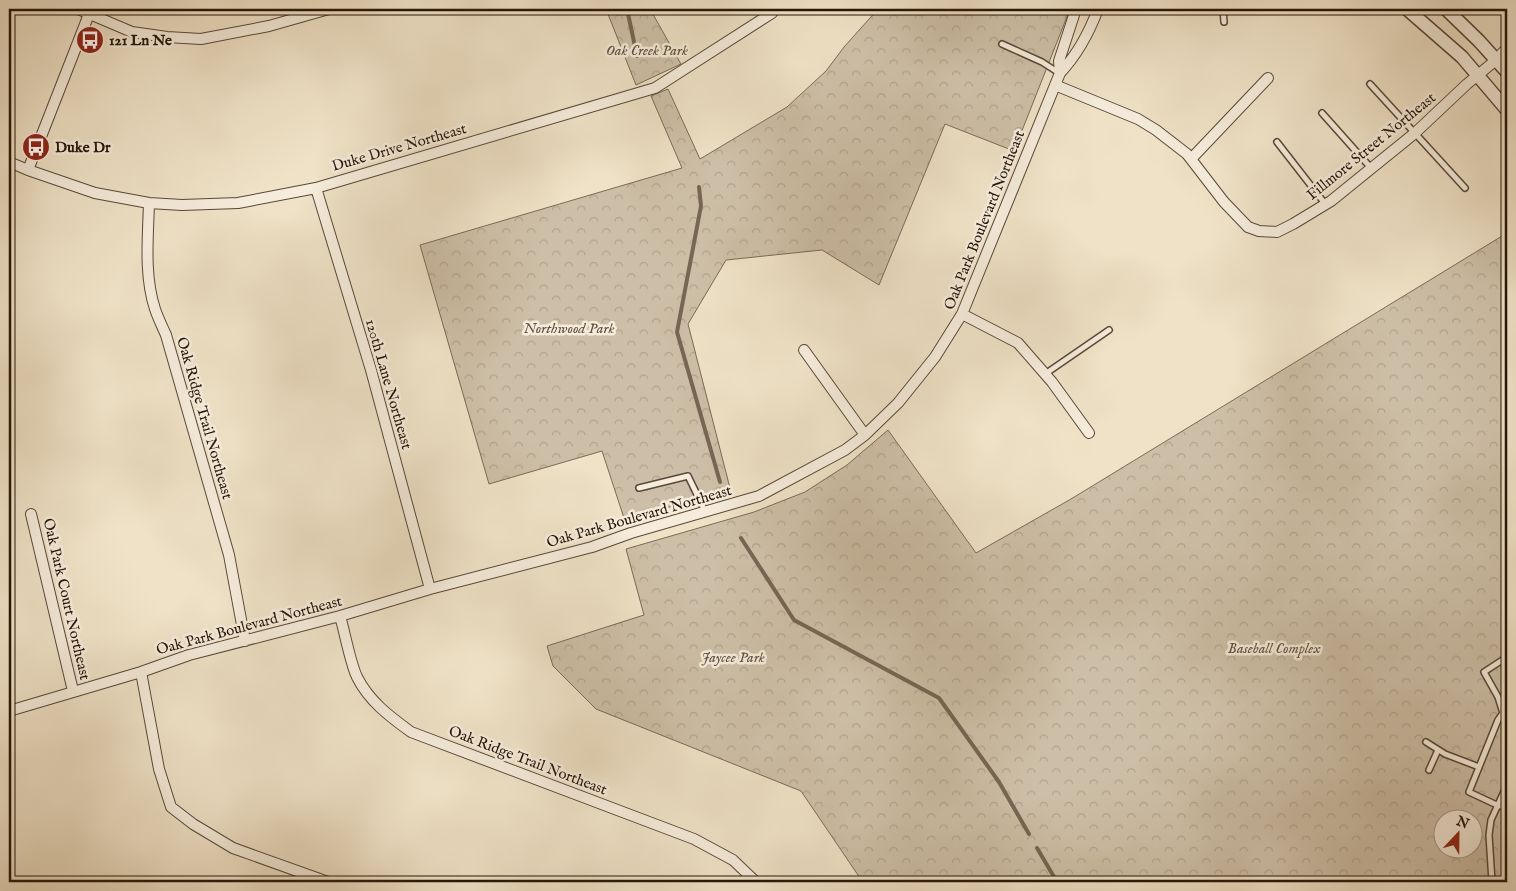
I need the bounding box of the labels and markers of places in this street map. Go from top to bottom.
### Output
bus stop icon: 121 Ln Ne [75,25,105,55]
place label: 121 Ln Ne [109,31,172,50]
bus stop icon: Duke Dr [21,132,51,162]
place label: Duke Dr [55,138,111,157]

